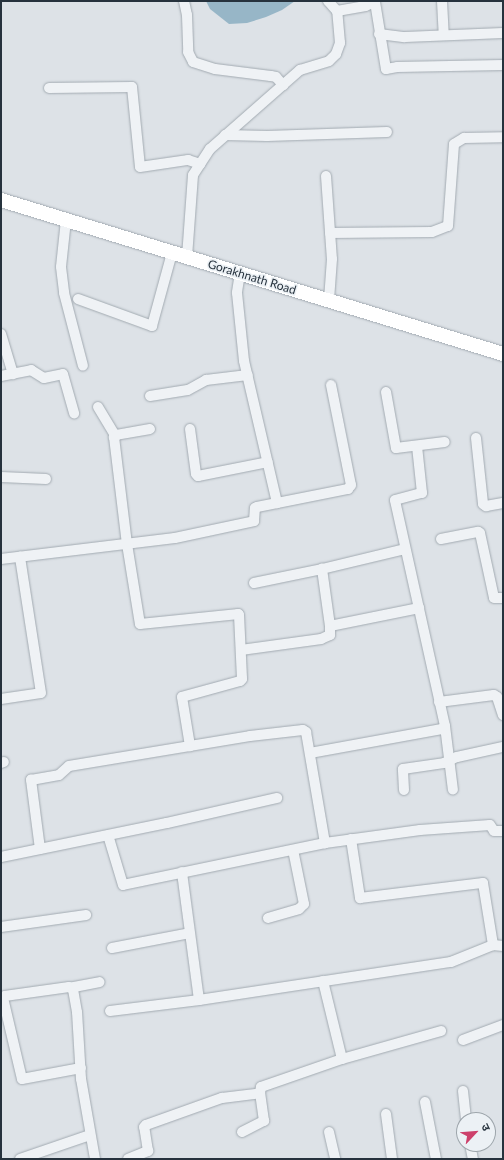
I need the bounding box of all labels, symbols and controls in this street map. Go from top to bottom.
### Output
street label: Gorakhnath Road [206,257,298,297]
north arrow [456,1112,496,1152]
text: उ [479,1121,494,1133]

